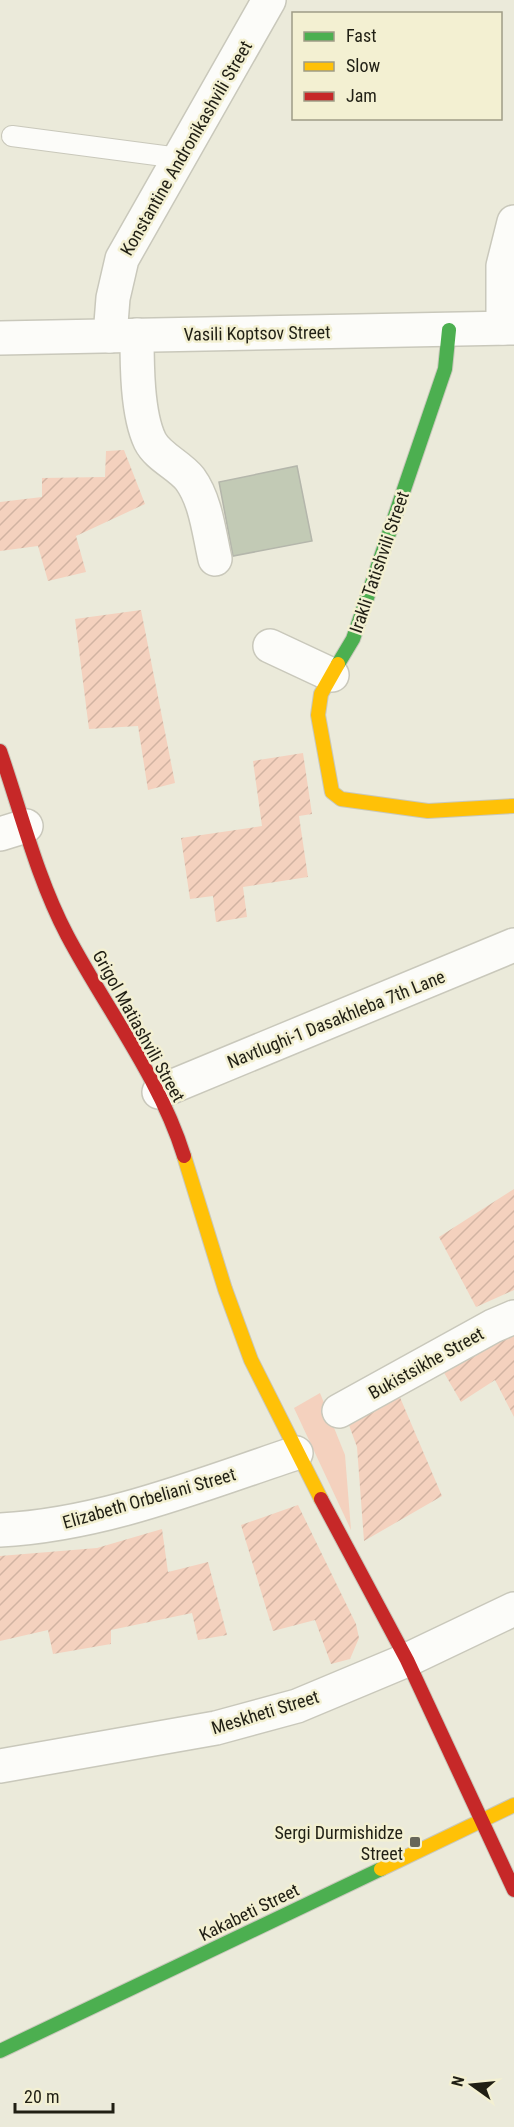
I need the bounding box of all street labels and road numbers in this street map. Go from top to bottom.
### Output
street label: Konstantine Andronikashvili Street [116,37,256,259]
street label: Vasili Koptsov Street [183,321,331,345]
street label: Irakli Tatishvili Street [345,489,413,635]
street label: Grigol Matiashvili Street [89,947,189,1105]
street label: Navtlughi-1 Dasakhleba 7th Lane [224,966,448,1072]
street label: Bukistsikhe Street [365,1323,487,1403]
street label: Elizabeth Orbeliani Street [60,1463,238,1533]
street label: Meskheti Street [209,1686,321,1738]
street label: Kakabeti Street [196,1879,302,1945]

